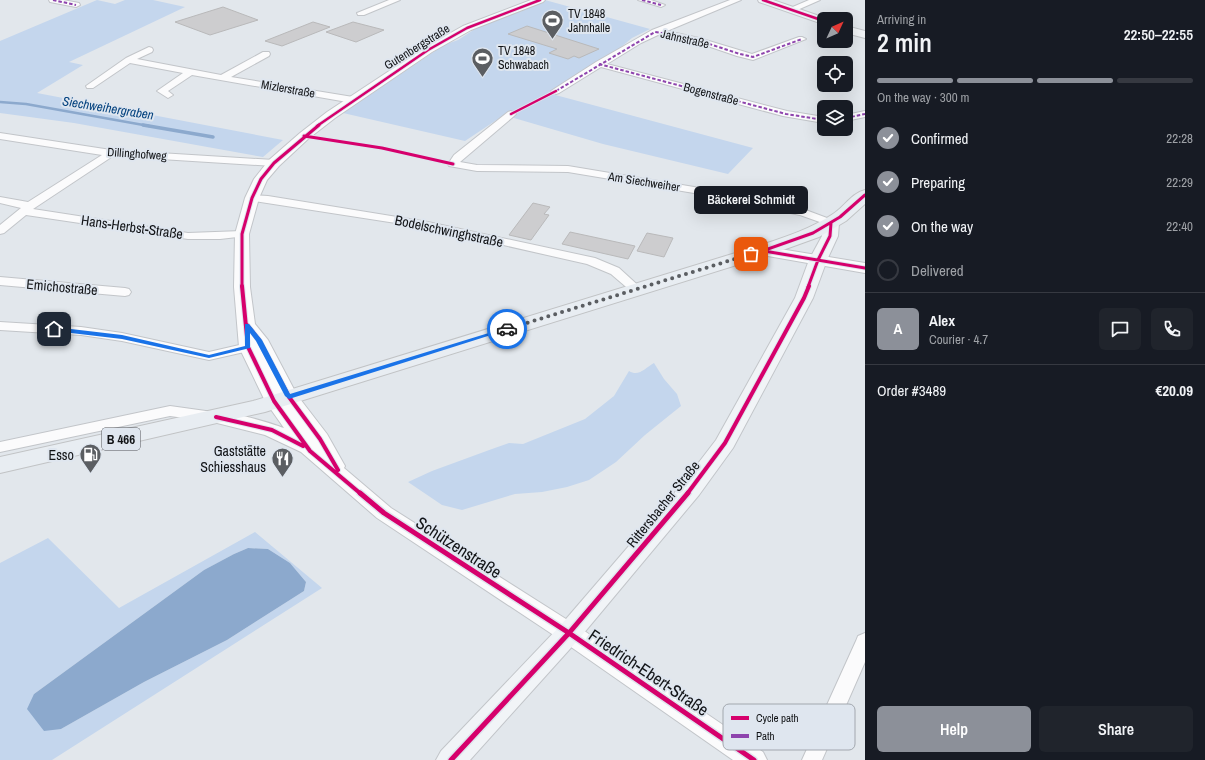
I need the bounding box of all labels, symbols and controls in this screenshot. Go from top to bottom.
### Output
place label: TV 1848 Jahnhalle [568,6,610,36]
sports icon: TV 1848 Jahnhalle [540,8,566,41]
text: Arriving in [877,11,926,28]
north arrow [817,12,853,48]
map controls [817,12,853,136]
street label: Gutenbergstraße [381,21,453,73]
text: 22:50–22:55 [1124,24,1193,45]
text: 2 min [877,25,932,60]
street label: Jahnstraße [659,26,711,52]
place label: TV 1848 Schwabach [498,43,549,73]
sports icon: TV 1848 Schwabach [470,45,496,78]
button: locate [817,56,853,92]
street label: Mizlerstraße [260,76,316,102]
street label: Bogenstraße [682,79,740,109]
text: On the way · 300 m [877,89,969,106]
water label: Siechweihergraben [61,92,155,124]
button: layers [817,100,853,136]
icon: check [877,127,899,149]
text: Confirmed [911,128,968,149]
text: 22:28 [1166,130,1193,147]
street label: Dillinghofweg [107,144,168,164]
street label: Am Siechweiher [606,168,682,196]
icon: check [877,171,899,193]
text: Preparing [911,172,965,193]
text: 22:29 [1166,174,1193,191]
callout: Bäckerei Schmidt [694,186,808,214]
text: Bäckerei Schmidt [707,191,795,208]
street label: Hans-Herbst-Straße [80,211,184,243]
street label: Bodelschwinghstraße [393,211,505,251]
icon: check [877,215,899,237]
text: On the way [911,216,973,237]
text: 22:40 [1166,218,1193,235]
pin [734,237,768,271]
icon: bag [740,243,762,265]
text: Delivered [911,260,964,281]
street label: Emichostraße [26,275,98,299]
button: chat [1099,308,1141,350]
button: phone [1151,308,1193,350]
courier [487,309,527,349]
text: Alex [929,310,955,331]
pin [37,312,71,346]
icon: home [43,318,65,340]
icon: car [496,318,518,340]
text: A [894,318,902,339]
text: Courier · 4.7 [929,331,988,348]
text: Order #3489 [877,380,946,401]
text: €20.09 [1155,380,1193,401]
road number: B 466 [102,428,140,450]
fuel station icon: Esso [77,442,103,475]
place label: Gaststätte Schiesshaus [200,442,266,476]
place label: Esso [48,446,74,464]
restaurant icon: Gaststätte Schiesshaus [269,446,295,479]
street label: Rittersbacher Straße [622,457,704,551]
street label: Schützenstraße [412,511,506,583]
street label: Friedrich-Ebert-Straße [584,623,714,721]
legend [723,704,855,750]
button: Help [877,706,1031,752]
button: Share [1039,706,1193,752]
text: Cycle path [756,711,799,725]
text: Path [756,729,775,743]

